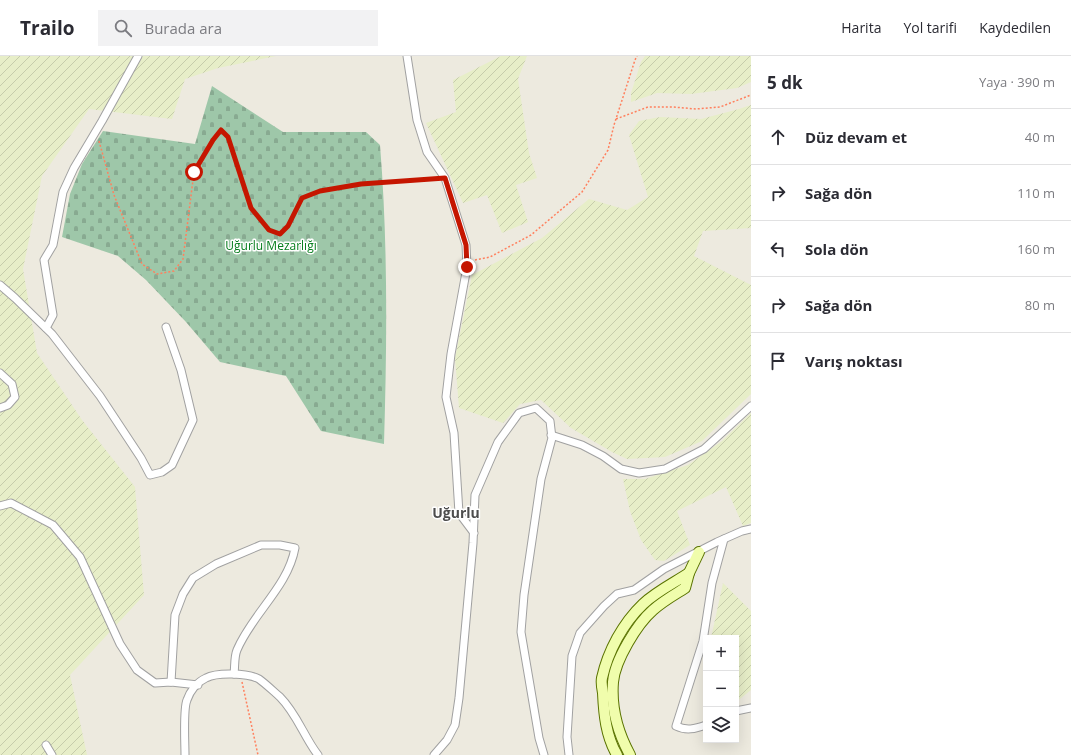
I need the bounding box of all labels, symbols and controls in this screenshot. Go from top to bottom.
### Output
search box [98,10,378,46]
text: Trailo [20,15,74,41]
icon: search [112,17,134,39]
text: Burada ara [144,18,222,38]
text: Harita [841,18,881,37]
text: Yol tarifi [903,18,957,37]
text: Kaydedilen [979,18,1051,37]
text: 5 dk [767,71,802,94]
text: Yaya · 390 m [979,73,1055,91]
icon: ahead [767,126,789,148]
text: Düz devam et [805,127,907,147]
text: 40 m [1025,128,1055,146]
route start [185,163,203,181]
icon: right [767,182,789,204]
text: Sağa dön [805,183,872,203]
text: 110 m [1017,184,1055,202]
park label: Uğurlu Mezarlığı [225,237,317,254]
icon: left [767,238,789,260]
text: Sola dön [805,239,869,259]
text: 160 m [1017,240,1055,258]
route end [458,258,476,276]
icon: right [767,294,789,316]
text: Sağa dön [805,295,872,315]
text: 80 m [1025,296,1055,314]
icon: arrive [767,350,789,372]
text: Varış noktası [805,351,903,371]
district label: Uğurlu [432,503,480,522]
map controls [703,635,739,743]
button: + [703,635,739,671]
button: − [703,671,739,707]
button: layers [703,707,739,743]

